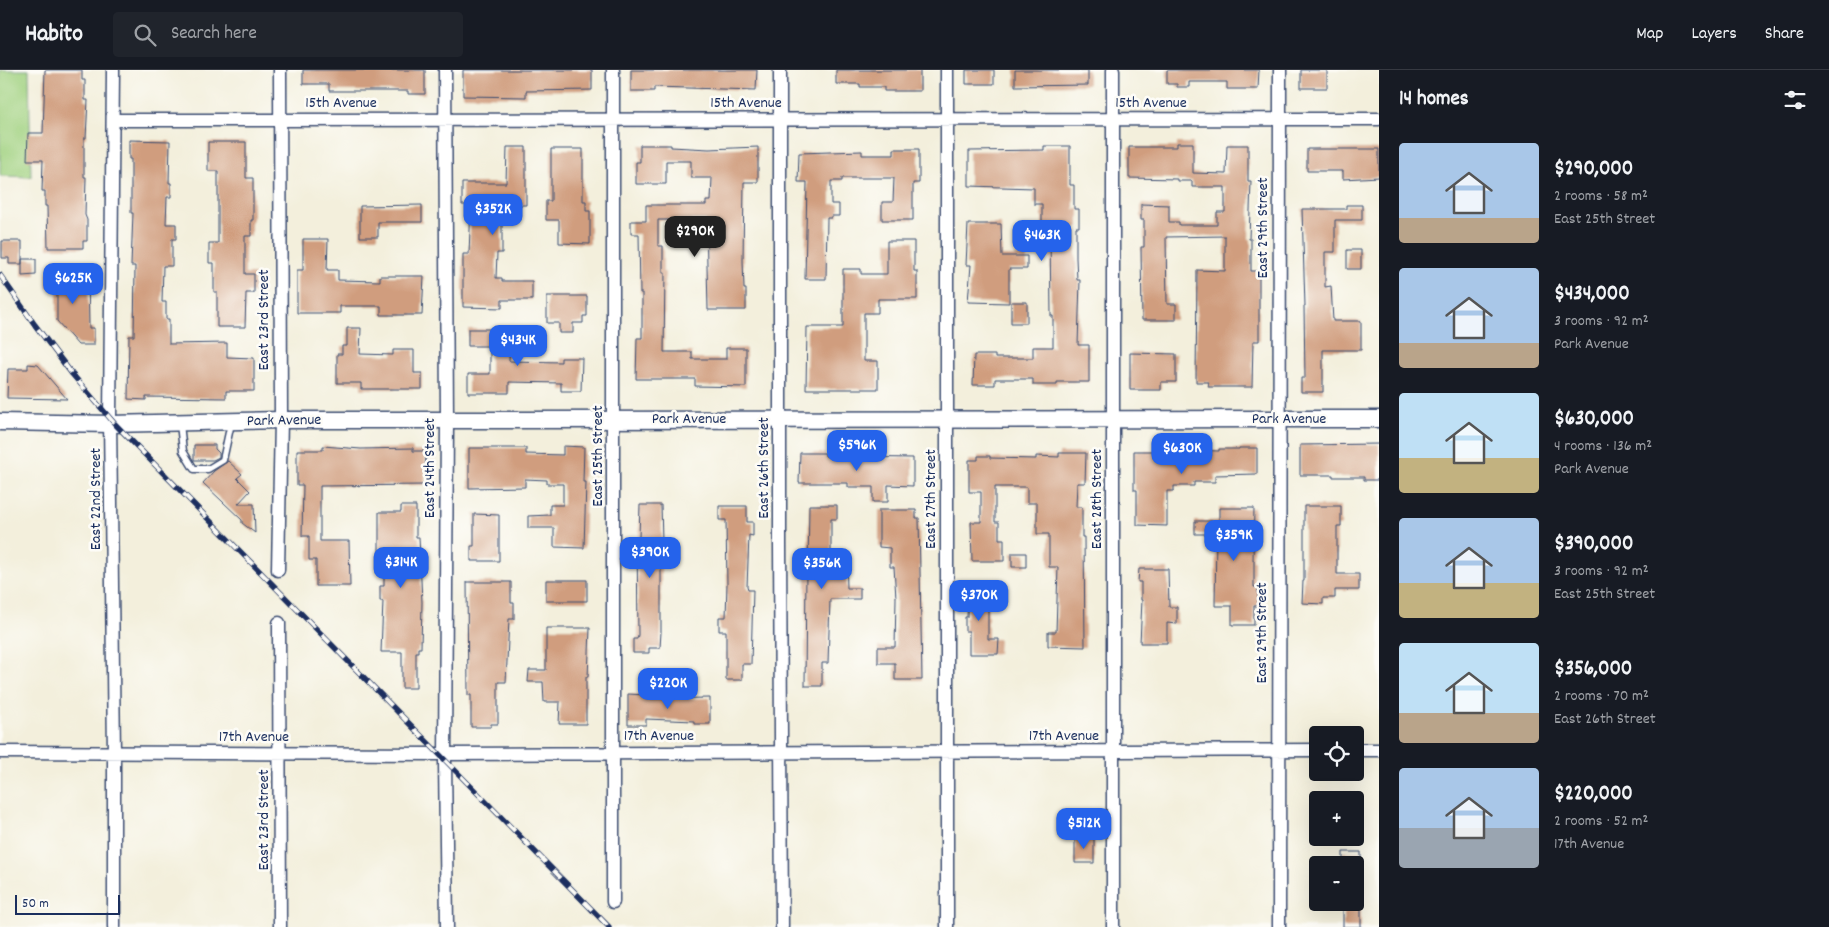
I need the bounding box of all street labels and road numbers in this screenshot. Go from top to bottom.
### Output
street label: 15th Avenue [305,92,377,115]
street label: 15th Avenue [710,92,782,115]
street label: 15th Avenue [1115,92,1187,115]
street label: East 29th Street [1252,177,1275,279]
street label: East 23rd Street [253,269,276,371]
street label: East 25th Street [587,405,610,507]
street label: Park Avenue [652,408,726,431]
street label: Park Avenue [1252,408,1326,431]
street label: Park Avenue [246,409,322,433]
street label: East 26th Street [753,417,776,519]
street label: East 24th Street [419,418,442,518]
street label: East 22nd Street [85,448,108,550]
street label: East 27th Street [920,449,943,549]
street label: East 28th Street [1086,449,1109,549]
street label: East 29th Street [1251,582,1274,684]
street label: 17th Avenue [624,725,694,748]
street label: 17th Avenue [1029,725,1099,748]
street label: 17th Avenue [219,726,289,749]
street label: East 23rd Street [253,769,276,871]

